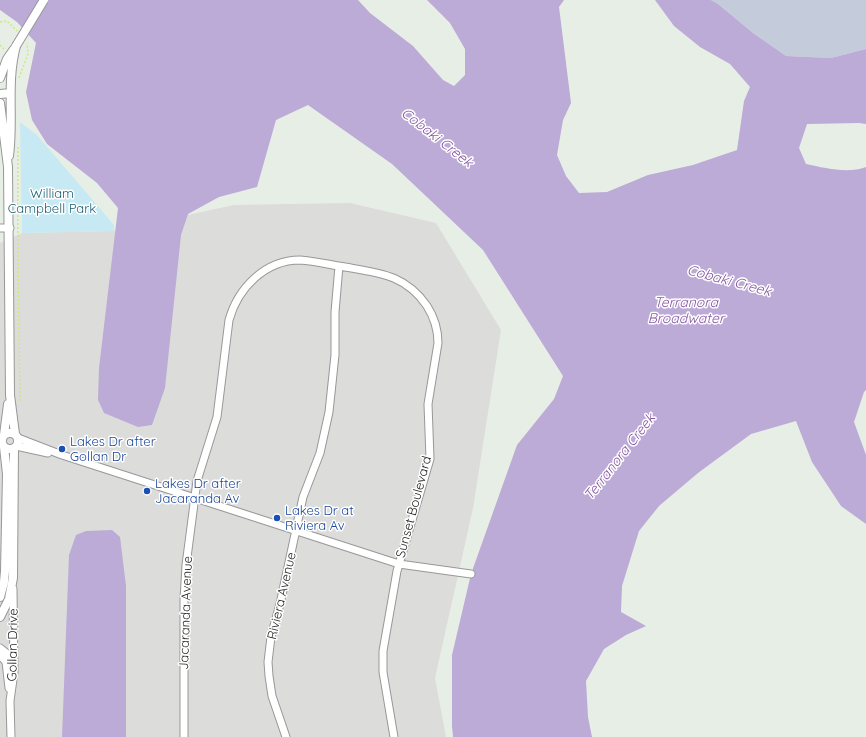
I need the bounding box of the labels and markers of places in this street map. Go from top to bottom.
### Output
place label: Lakes Dr after Gollan Dr [70,434,156,465]
marker: Lakes Dr after Gollan Dr [57,444,67,454]
place label: Lakes Dr after Jacaranda Av [155,476,241,507]
marker: Lakes Dr after Jacaranda Av [142,486,152,496]
place label: Lakes Dr at Riviera Av [285,503,354,534]
marker: Lakes Dr at Riviera Av [272,513,282,523]

